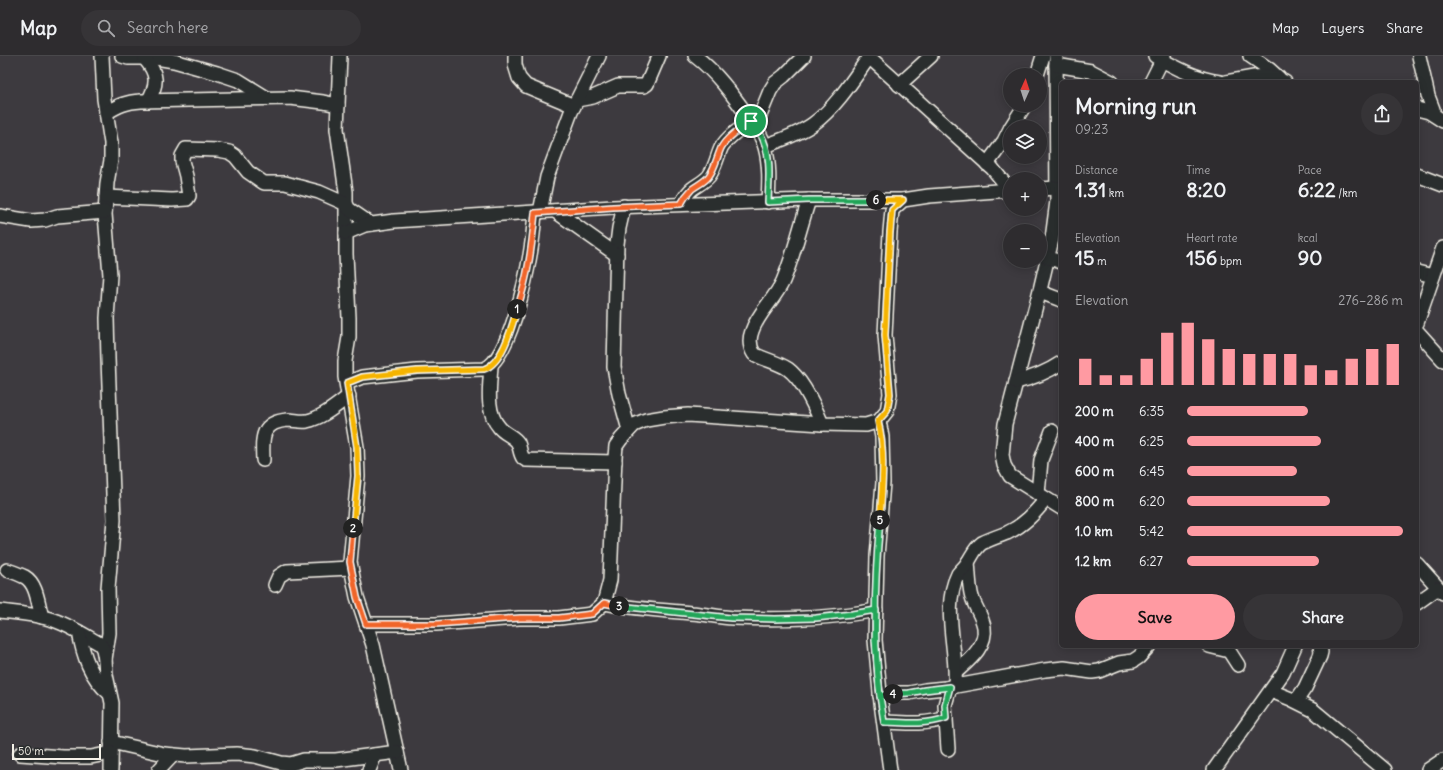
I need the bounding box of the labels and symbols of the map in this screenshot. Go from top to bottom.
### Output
north arrow [1003,68,1047,112]
pin [734,104,768,138]
pin: 6 [866,190,886,210]
pin: 1 [507,299,527,319]
pin: 5 [870,510,890,530]
pin: 2 [343,518,363,538]
pin: 3 [609,596,629,616]
pin: 4 [883,684,903,704]
scale bar [12,742,101,761]

